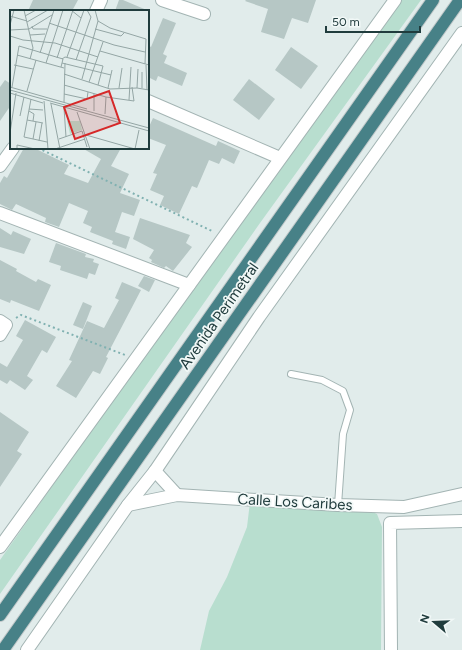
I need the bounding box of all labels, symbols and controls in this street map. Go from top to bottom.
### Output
scale bar [326,8,420,34]
inset map [10,10,149,149]
text: 50 m [332,15,360,29]
street label: Avenida Perimetral [176,259,262,373]
street label: Calle Los Caribes [237,490,353,514]
north arrow [414,602,454,642]
text: N [417,613,433,625]

